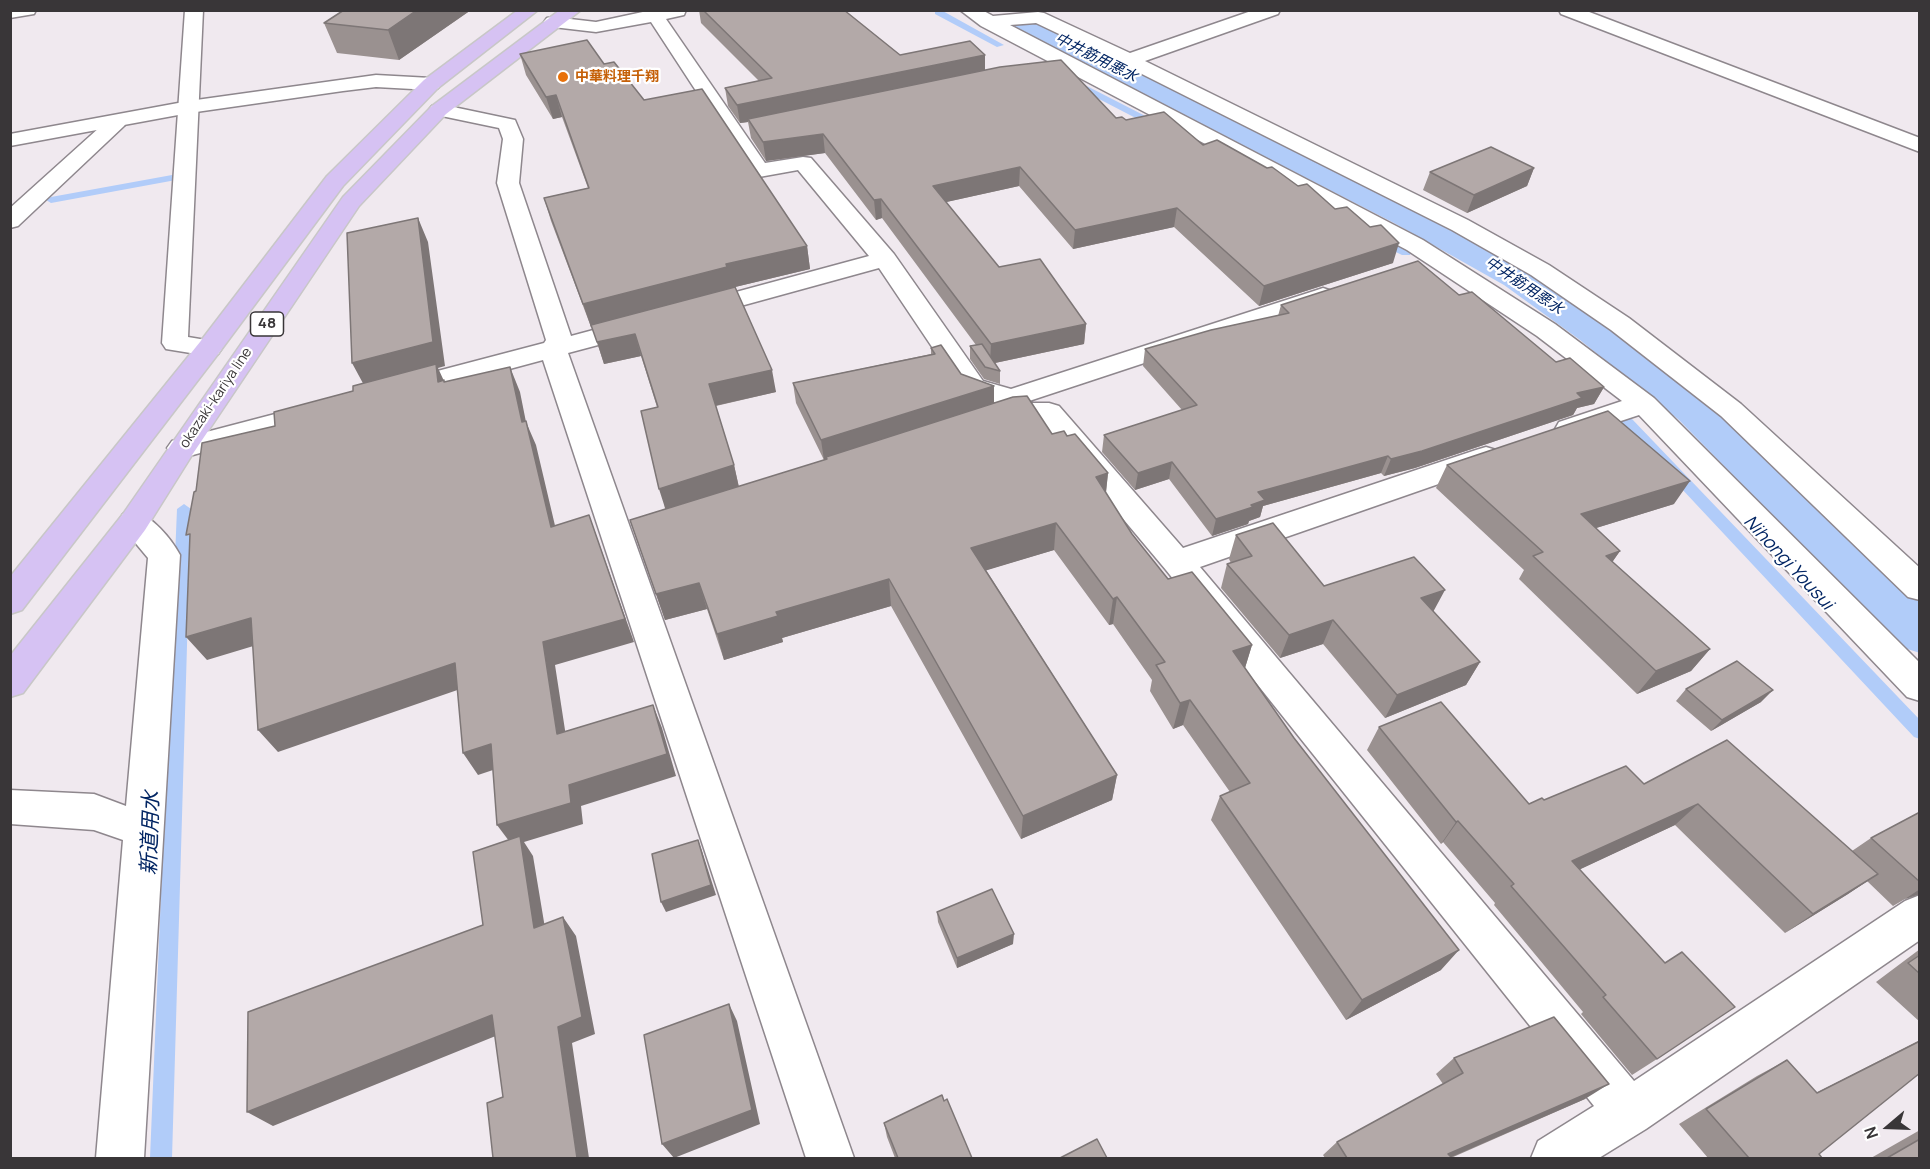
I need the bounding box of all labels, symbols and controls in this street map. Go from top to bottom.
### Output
water label: 中井筋用悪水 [1052,30,1140,86]
place label: 中華料理千翔 [575,69,659,85]
marker: 中華料理千翔 [556,70,570,84]
water label: 中井筋用悪水 [1482,253,1566,319]
road number: 48 [250,312,284,336]
street label: okazaki-kariya line [176,345,256,451]
water label: Nihongi Yousui [1739,511,1837,615]
water label: 新道用水 [137,791,165,875]
north arrow [1858,1097,1918,1157]
text: N [1859,1124,1883,1142]

